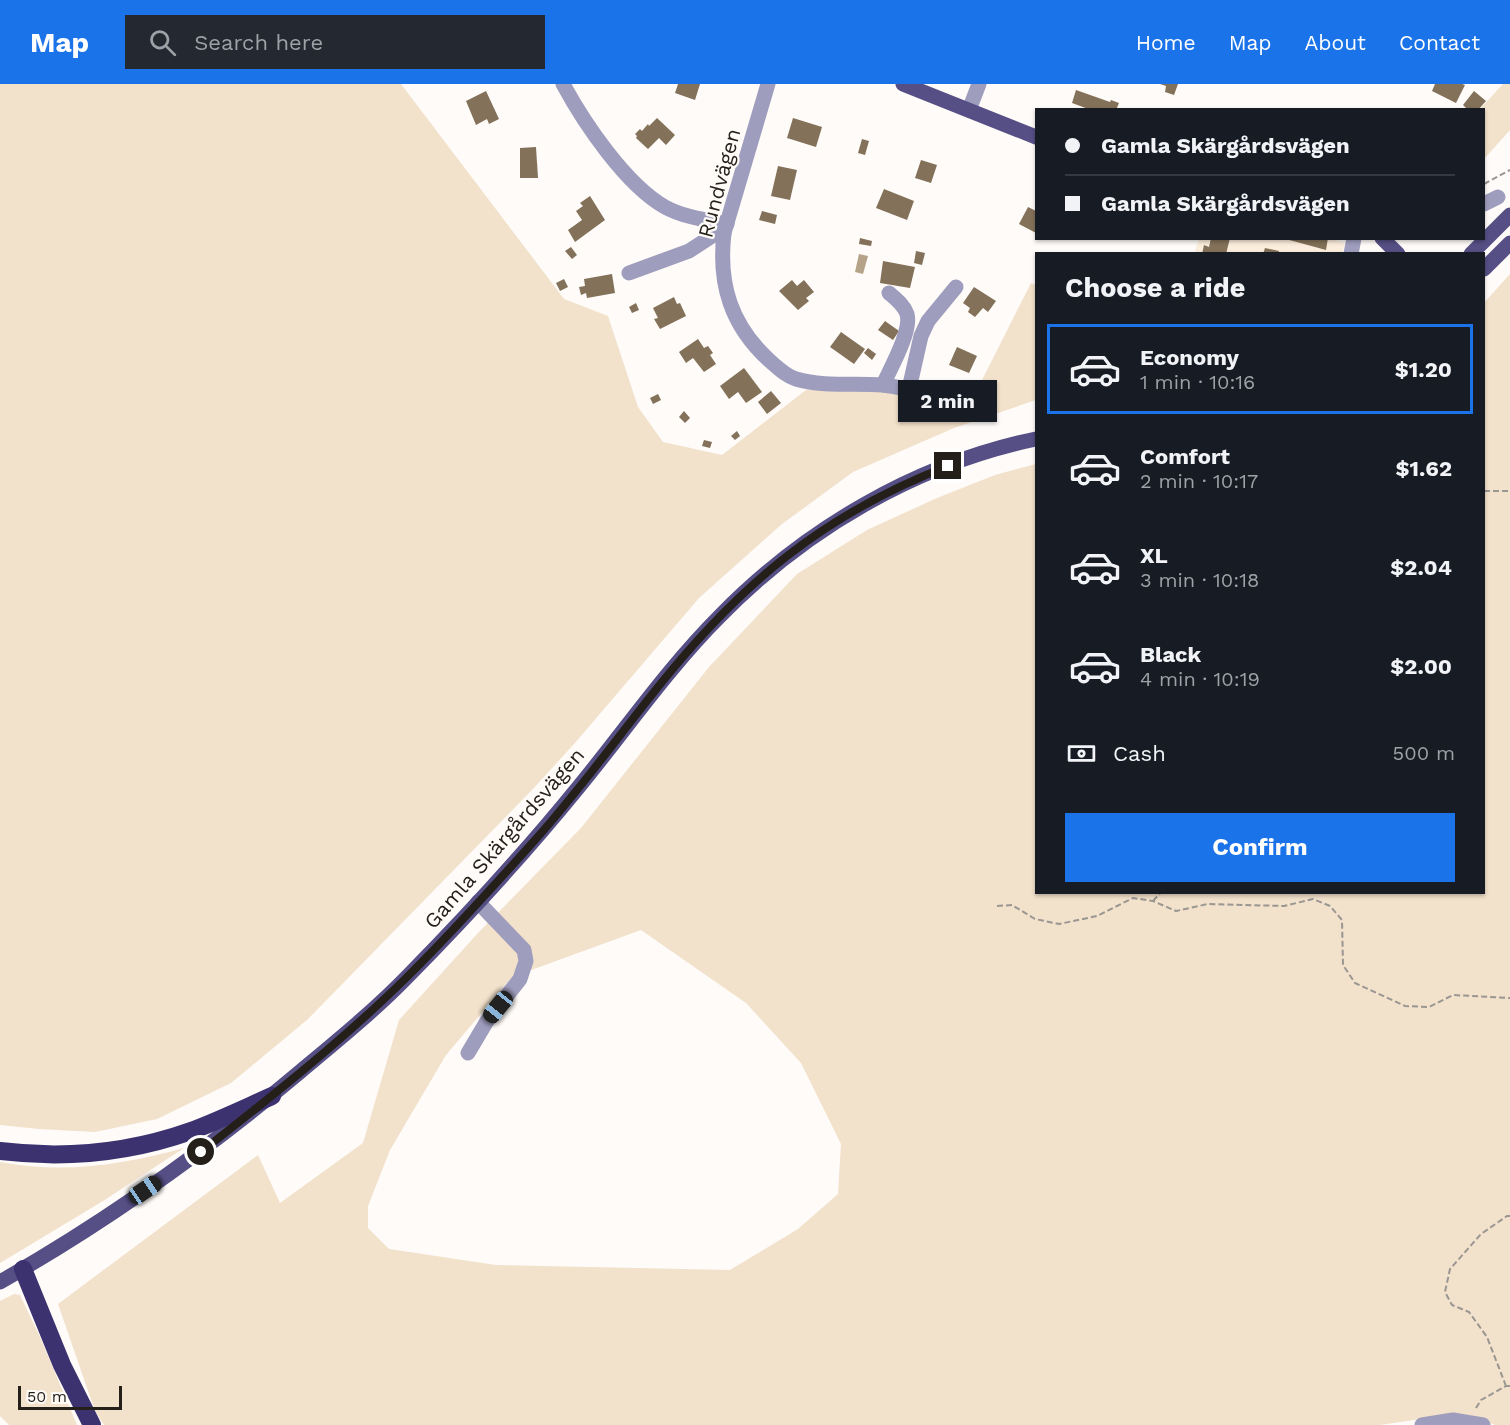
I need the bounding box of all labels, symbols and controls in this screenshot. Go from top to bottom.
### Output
search box [125,15,545,69]
text: Map [30,26,89,59]
icon: search [146,26,179,59]
text: Search here [194,30,323,55]
text: Home [1136,30,1196,55]
text: Map [1229,30,1272,55]
text: About [1305,30,1366,55]
text: Contact [1399,30,1480,55]
street label: Rundvägen [692,126,746,240]
text: Gamla Skärgårdsvägen [1101,133,1350,158]
text: Gamla Skärgårdsvägen [1101,191,1350,216]
text: Choose a ride [1065,272,1245,304]
icon: car [1068,342,1122,396]
text: Economy [1140,345,1239,370]
text: $1.20 [1395,357,1452,382]
text: 1 min · 10:16 [1140,370,1255,394]
callout: 2 min [898,379,998,421]
text: 2 min [920,389,975,413]
icon: car [1068,441,1122,495]
text: Comfort [1140,444,1230,469]
route end [934,452,961,479]
text: $1.62 [1396,456,1452,481]
text: 2 min · 10:17 [1140,469,1258,493]
icon: car [1068,540,1122,594]
text: XL [1140,543,1168,568]
text: $2.04 [1390,555,1452,580]
text: 3 min · 10:18 [1140,568,1259,592]
icon: car [1068,639,1122,693]
text: Black [1140,642,1201,667]
text: $2.00 [1390,654,1452,679]
text: 4 min · 10:19 [1140,667,1260,691]
icon: cash [1065,737,1098,770]
text: Cash [1113,741,1166,766]
text: 500 m [1393,741,1455,765]
street label: Gamla Skärgårdsvägen [419,743,589,933]
button: Confirm [1065,813,1455,882]
car [480,987,516,1027]
route start [187,1138,214,1165]
car [125,1172,165,1208]
scale bar [18,1383,122,1410]
text: 50 m [27,1387,67,1406]

